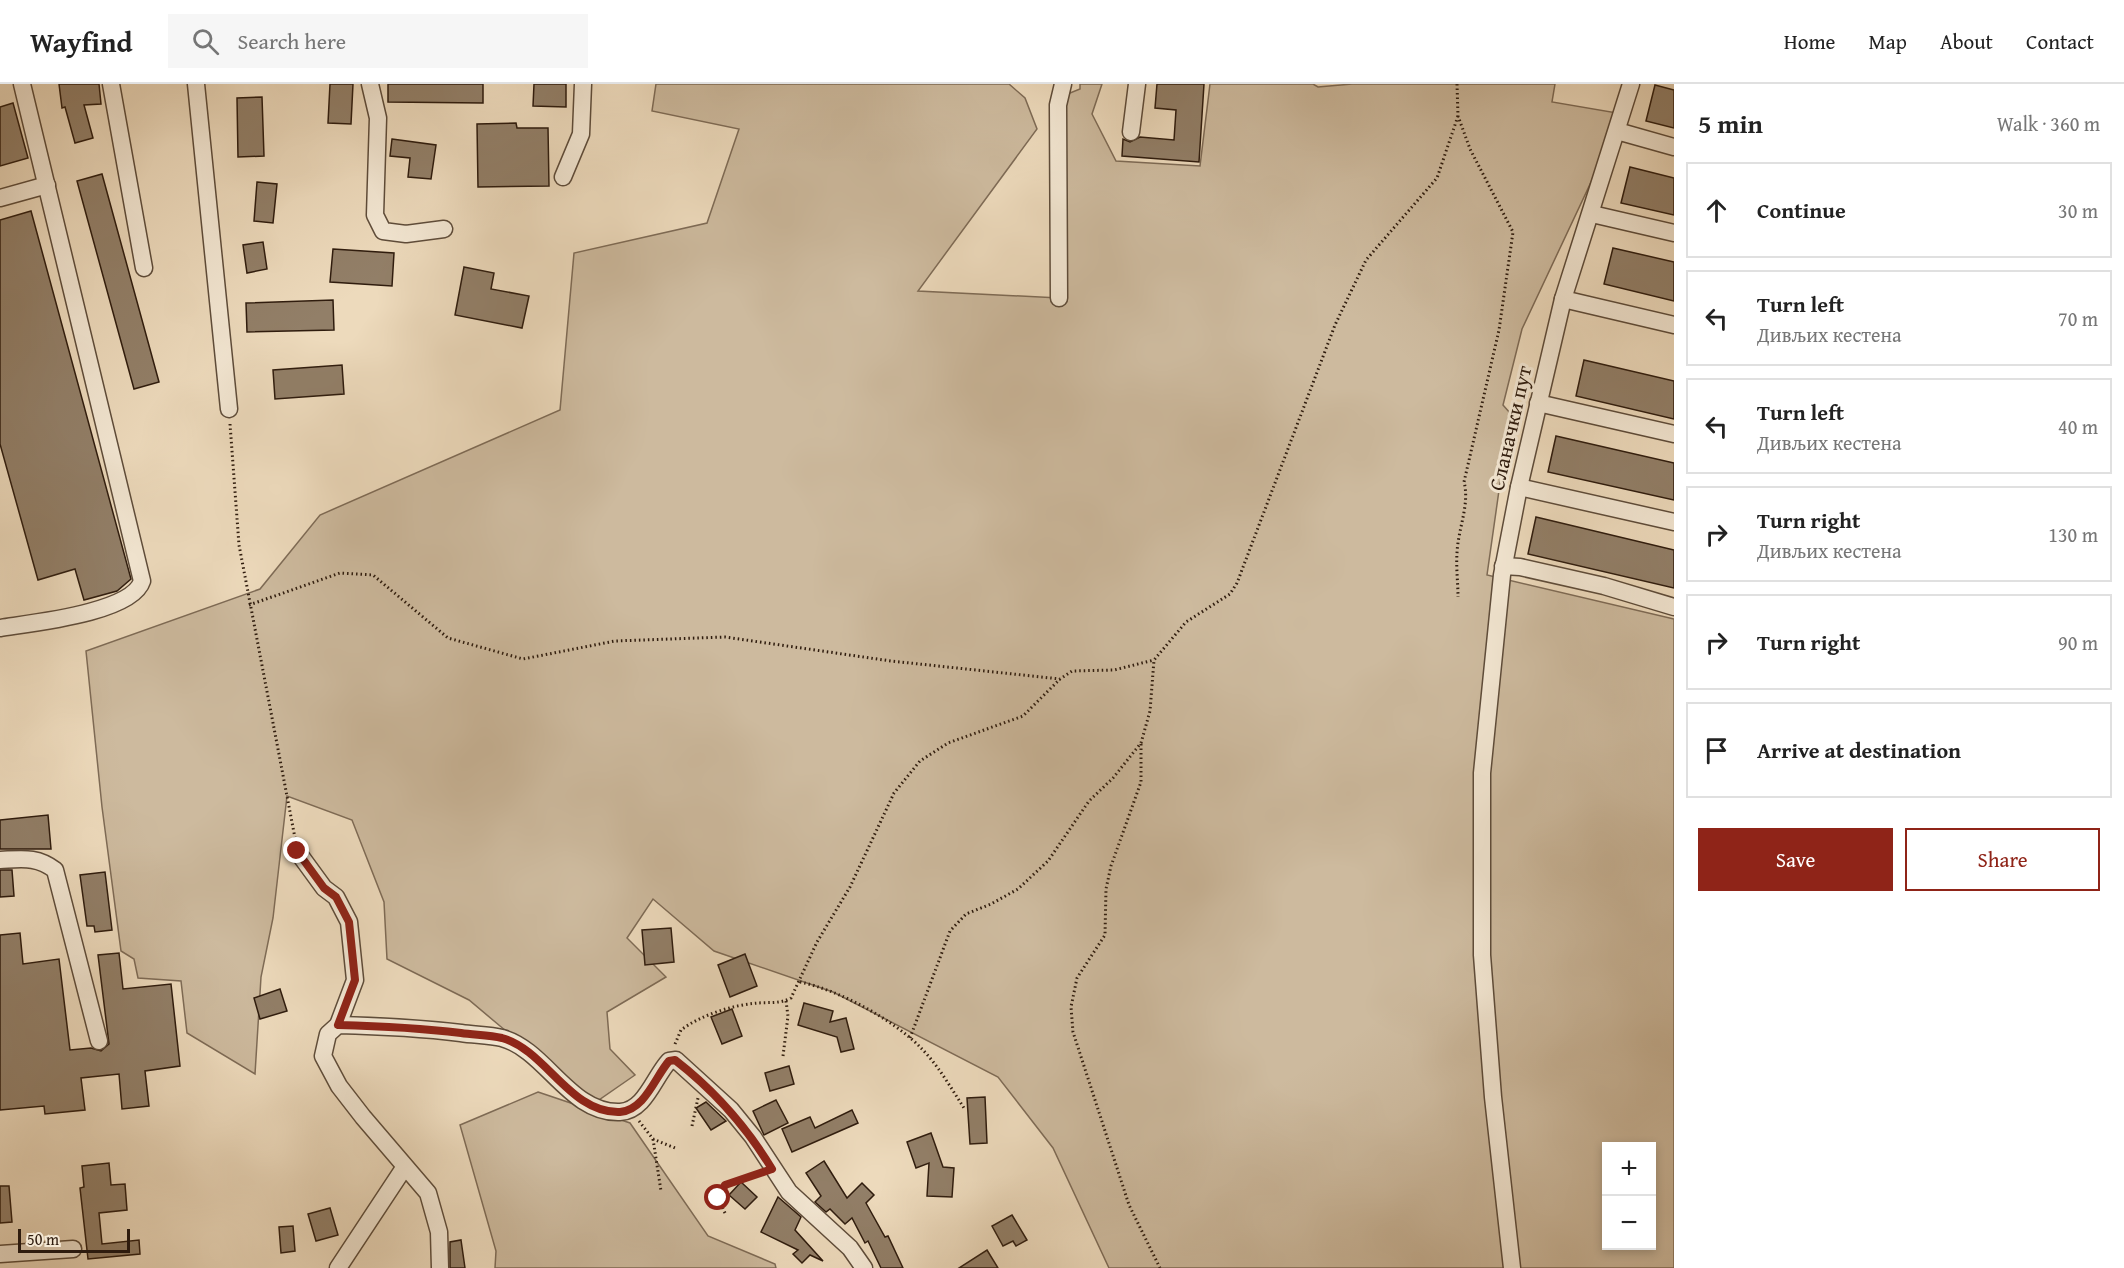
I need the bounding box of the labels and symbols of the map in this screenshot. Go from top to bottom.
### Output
street label: Сланачки пут [1481,363,1539,493]
route end [283,837,309,863]
route start [704,1184,730,1210]
scale bar [18,1226,130,1254]

